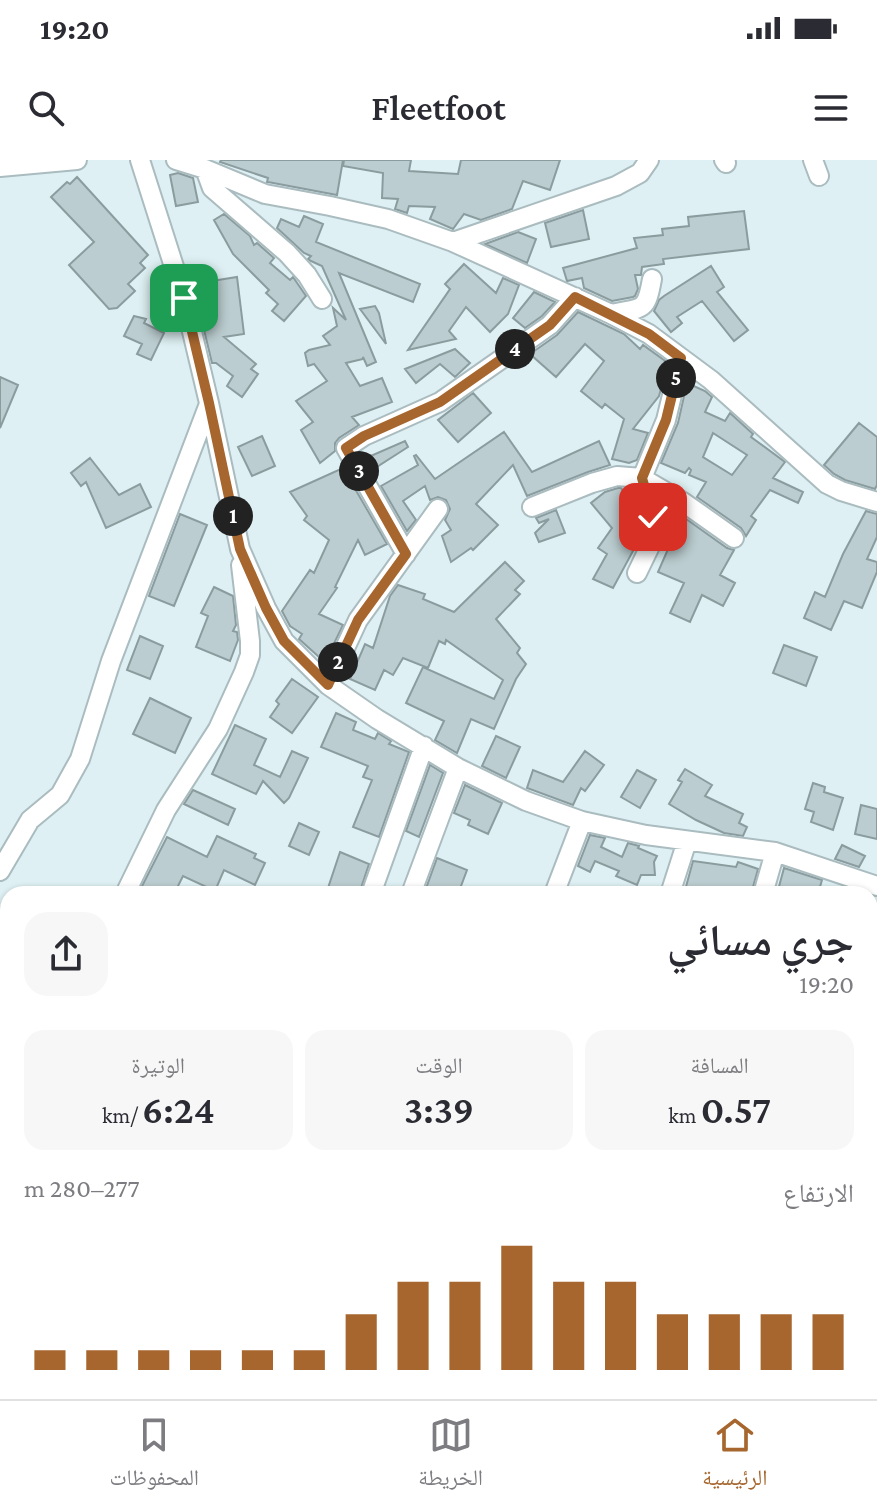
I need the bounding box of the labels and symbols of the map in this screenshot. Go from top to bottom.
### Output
pin [150,264,218,332]
pin: 4 [495,329,535,369]
pin: 5 [656,358,696,398]
pin: 3 [339,451,379,491]
pin [619,483,687,551]
pin: 1 [213,496,253,536]
pin: 2 [318,642,358,682]

